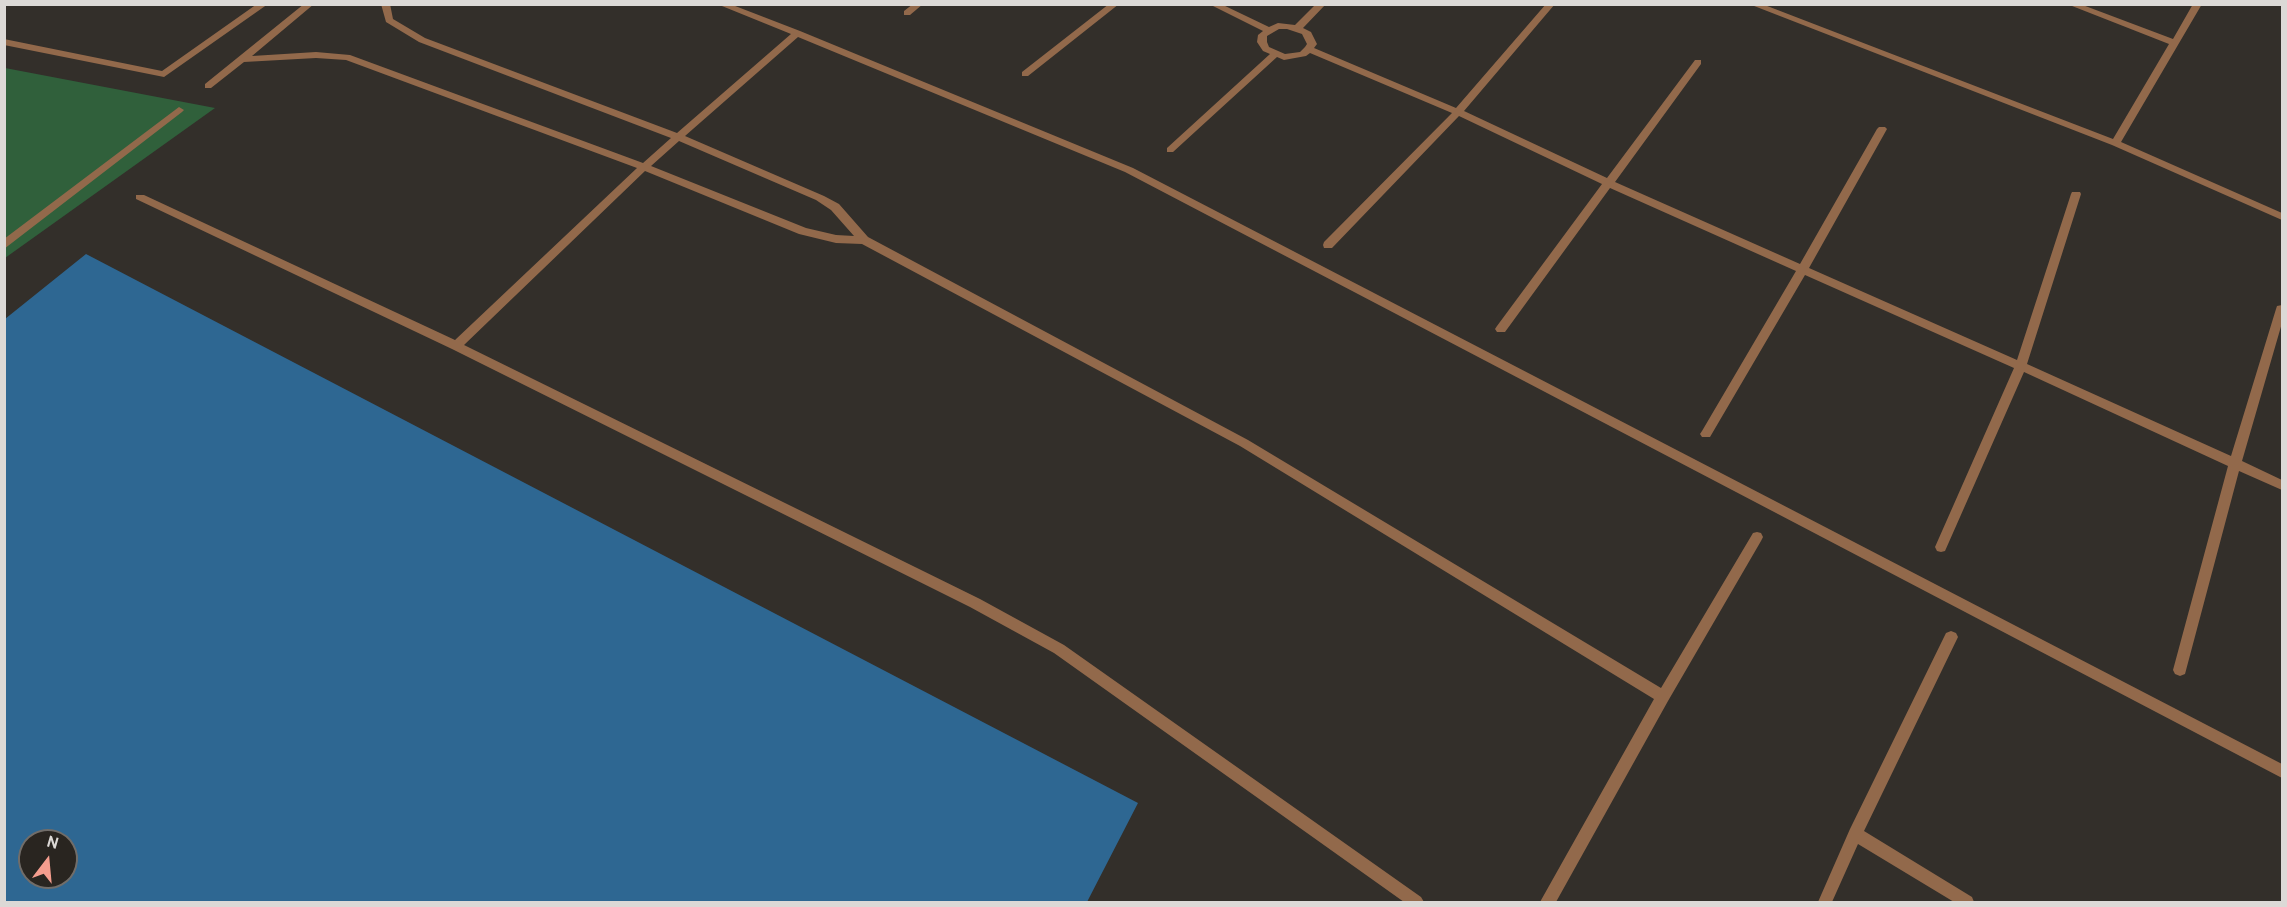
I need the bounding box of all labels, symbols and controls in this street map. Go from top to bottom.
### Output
north arrow [18,829,78,889]
text: N [44,832,61,855]

